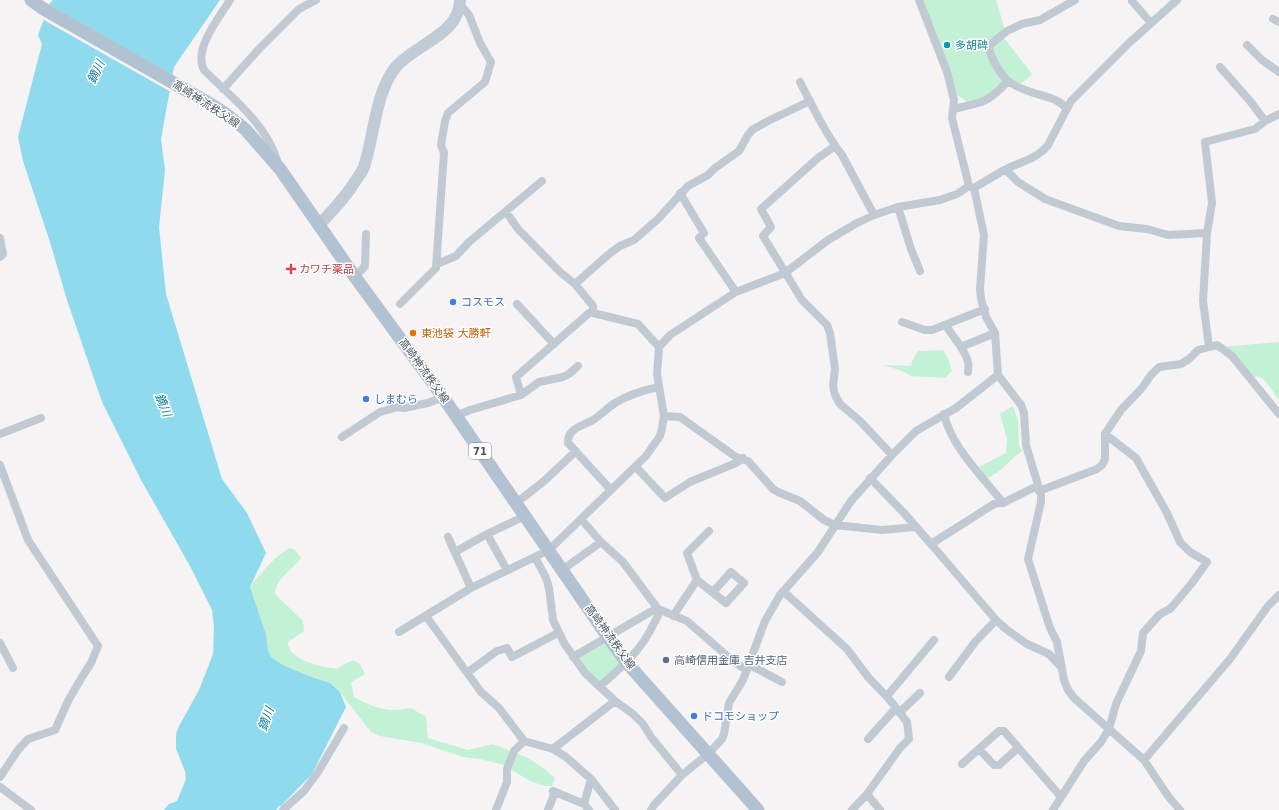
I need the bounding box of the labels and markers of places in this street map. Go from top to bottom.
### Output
place label: 多胡碑 [955,39,988,52]
marker: 多胡碑 [942,40,952,50]
place label: カワチ薬品 [299,263,354,276]
marker: カワチ薬品 [286,264,296,274]
place label: コスモス [461,296,505,309]
marker: コスモス [448,297,458,307]
place label: 東池袋 大勝軒 [421,327,491,340]
marker: 東池袋 大勝軒 [408,328,418,338]
place label: しまむら [374,393,418,406]
marker: しまむら [361,394,371,404]
place label: 高崎信用金庫 吉井支店 [674,654,788,667]
marker: 高崎信用金庫 吉井支店 [661,655,671,665]
place label: ドコモショップ [702,710,779,723]
marker: ドコモショップ [689,711,699,721]

